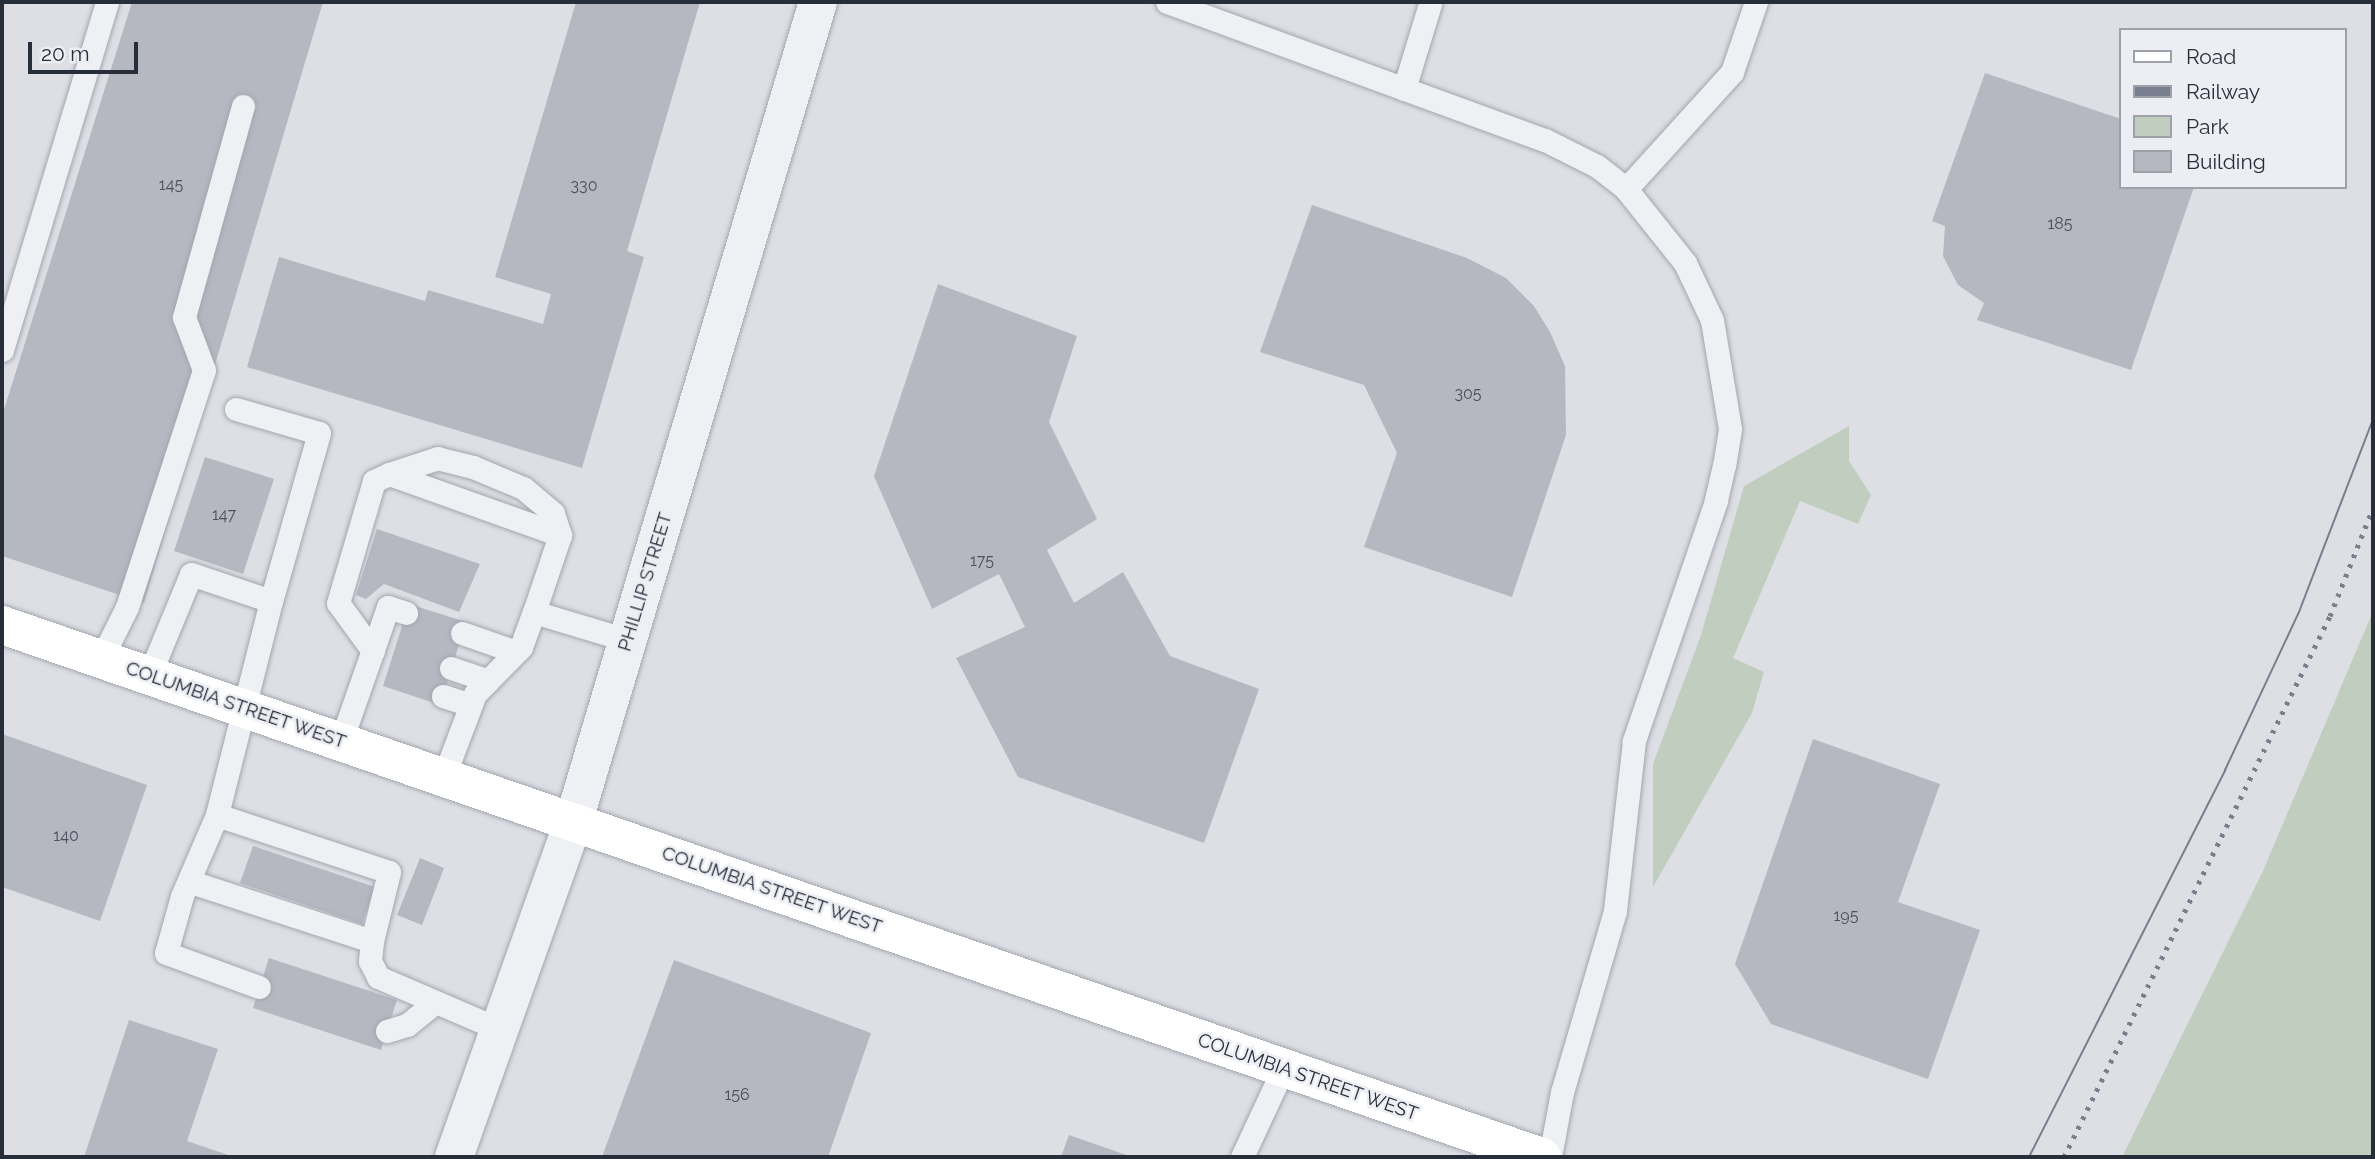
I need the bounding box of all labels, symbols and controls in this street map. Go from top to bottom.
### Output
scale bar [32,28,142,72]
legend [2120,28,2347,189]
text: 20 m [41,41,89,66]
text: Road [2186,44,2236,69]
text: Railway [2186,79,2260,104]
text: Park [2186,114,2229,139]
text: Building [2186,149,2266,174]
house number: 145 [159,175,183,195]
house number: 330 [571,176,597,196]
house number: 185 [2047,214,2073,234]
house number: 305 [1454,384,1482,404]
house number: 147 [212,505,236,525]
street label: PHILLIP STREET [613,510,677,654]
house number: 175 [970,551,994,571]
street label: COLUMBIA STREET WEST [122,656,350,754]
house number: 140 [53,826,79,846]
street label: COLUMBIA STREET WEST [658,841,886,939]
house number: 195 [1834,906,1858,926]
street label: COLUMBIA STREET WEST [1194,1028,1422,1126]
house number: 156 [724,1085,750,1105]

